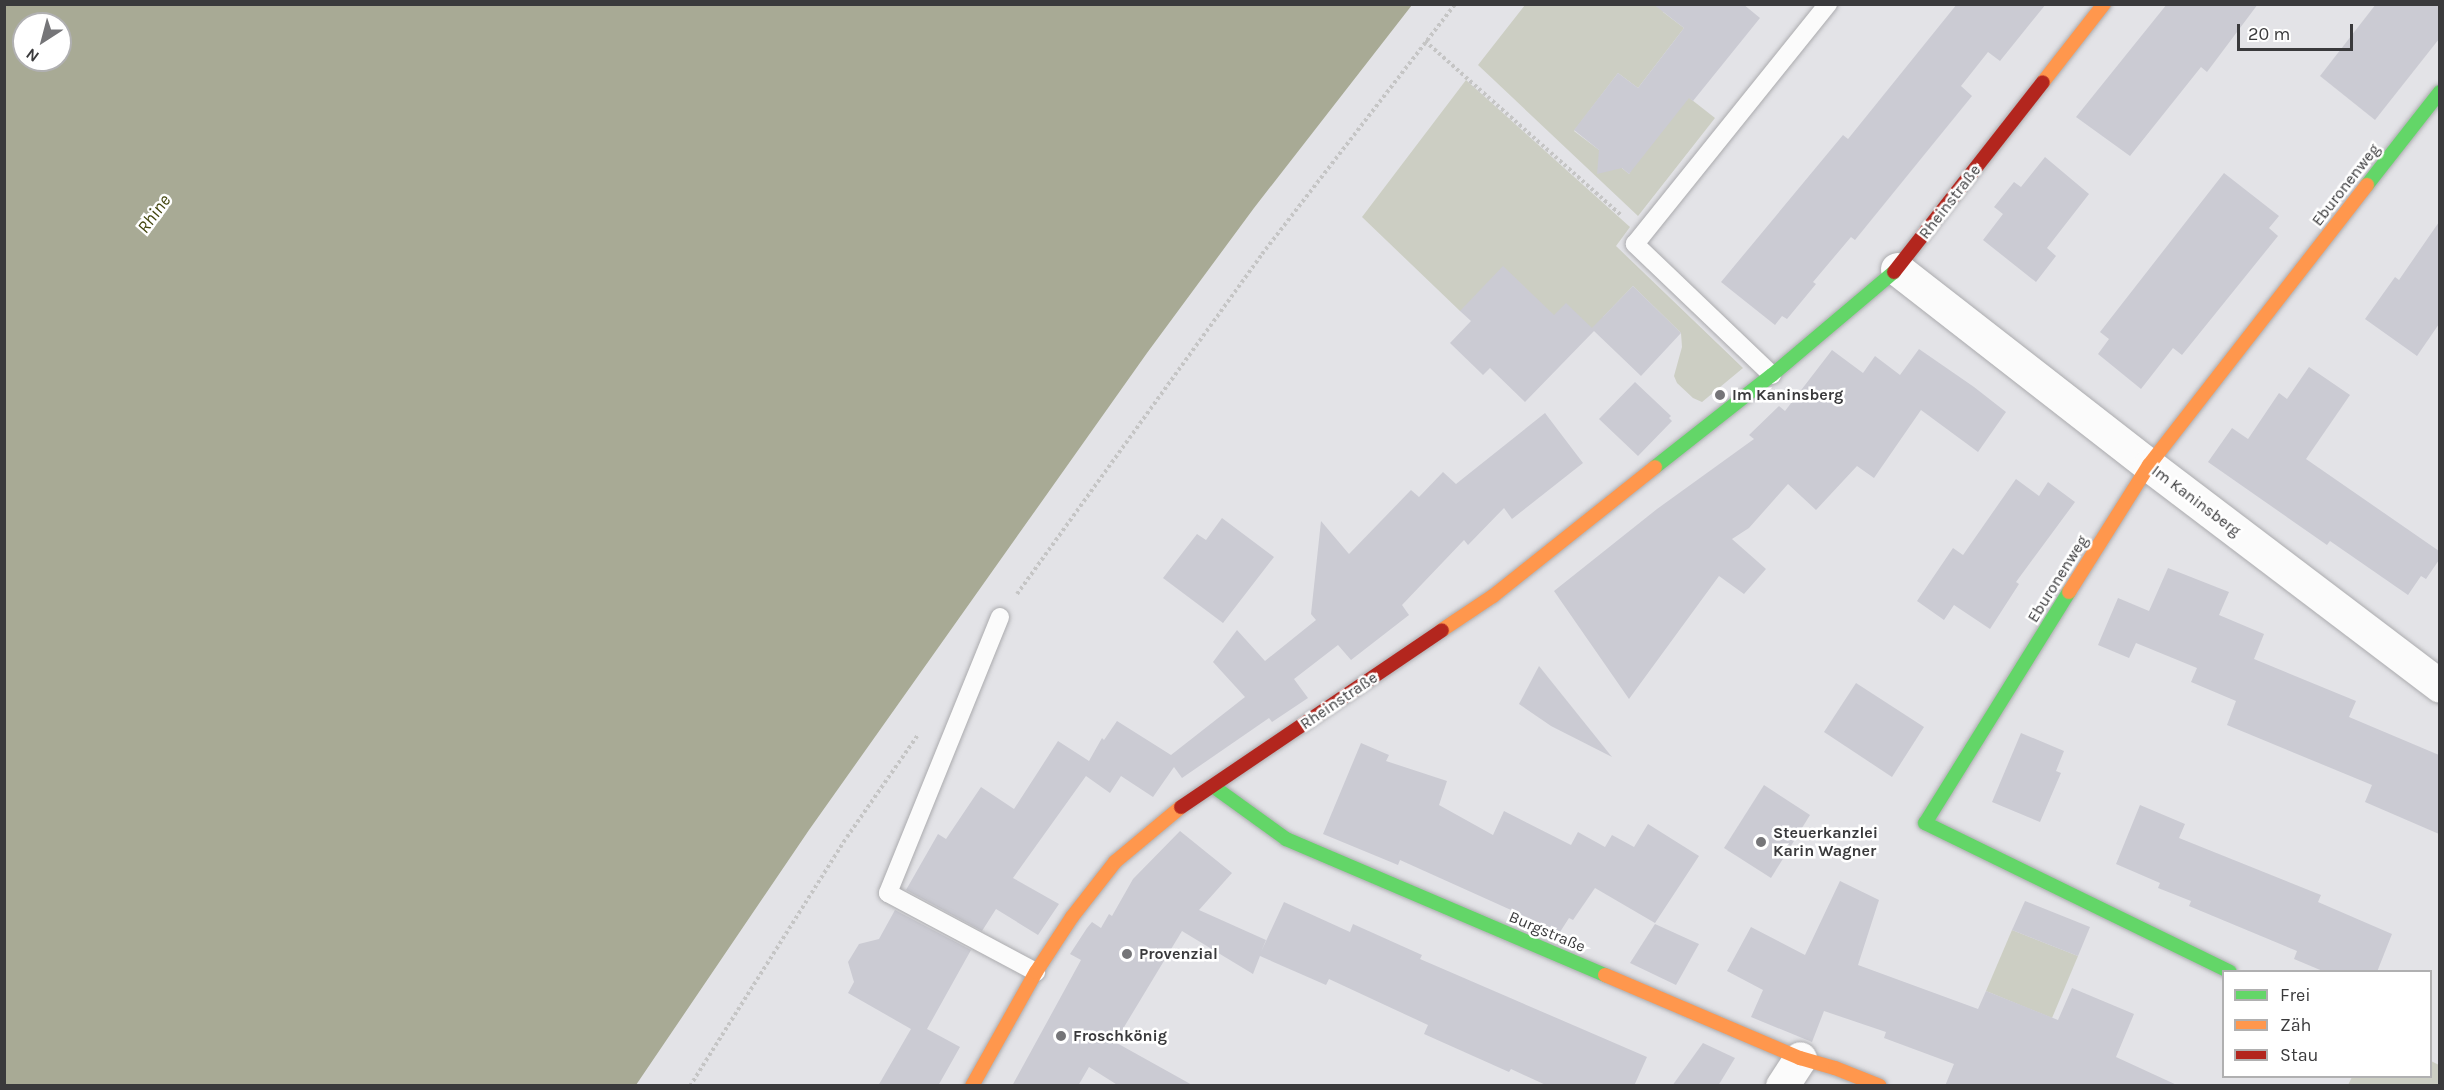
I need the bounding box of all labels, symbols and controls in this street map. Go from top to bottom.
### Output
north arrow [12,12,72,72]
scale bar [2240,12,2356,50]
text: 20 m [2248,23,2290,45]
text: N [22,44,43,66]
street label: Eburonenweg [2308,140,2384,230]
street label: Rheinstraße [1915,161,1985,243]
water label: Rhine [133,190,175,238]
place label: Im Kaninsberg [1732,385,1843,405]
marker: Im Kaninsberg [1713,388,1727,402]
street label: Im Kaninsberg [2148,461,2244,541]
street label: Eburonenweg [2024,532,2092,626]
street label: Rheinstraße [1297,668,1381,734]
place label: Steuerkanzlei Karin Wagner [1773,823,1878,861]
marker: Steuerkanzlei Karin Wagner [1754,835,1768,849]
street label: Burgstraße [1506,907,1588,957]
place label: Provenzial [1139,944,1218,964]
marker: Provenzial [1120,947,1134,961]
legend [2222,970,2432,1078]
text: Frei [2280,984,2311,1006]
text: Zäh [2280,1014,2311,1036]
place label: Froschkönig [1073,1026,1167,1046]
marker: Froschkönig [1054,1029,1068,1043]
text: Stau [2280,1044,2318,1066]

